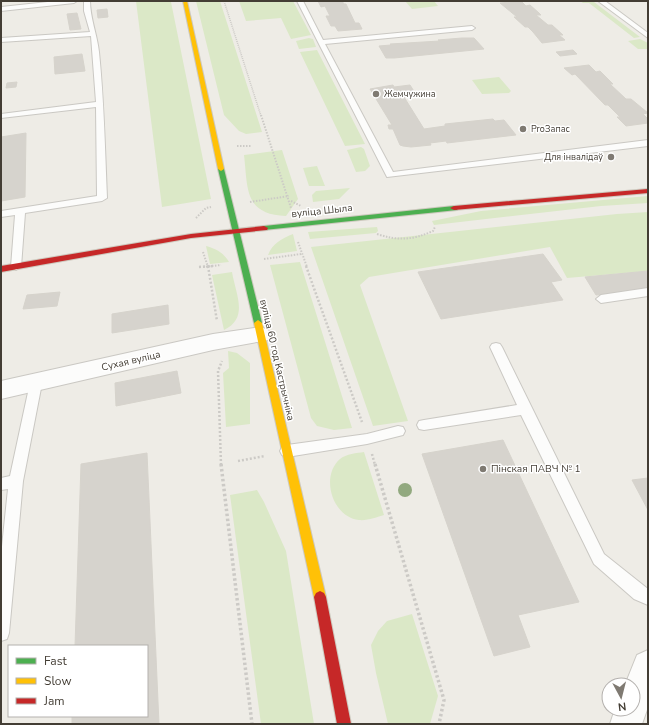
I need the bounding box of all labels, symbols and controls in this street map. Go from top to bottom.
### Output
place label: Жемчужина [384,88,436,100]
marker: Жемчужина [371,89,381,99]
place label: ProЗапас [531,123,570,135]
marker: ProЗапас [518,124,528,134]
place label: Для інвалідаў [544,151,603,163]
marker: Для інвалідаў [606,152,616,162]
street label: вуліца Шыла [291,201,353,221]
street label: вуліца 60 год Кастрычніка [256,298,298,422]
street label: Сухая вуліца [100,347,162,375]
place label: Пінская ПАВЧ № 1 [491,462,581,476]
marker: Пінская ПАВЧ № 1 [478,464,488,474]
legend [8,645,148,717]
text: Fast [44,653,67,669]
text: Slow [44,673,72,689]
north arrow [601,677,641,717]
text: Jam [43,693,65,709]
text: N [617,698,627,714]

